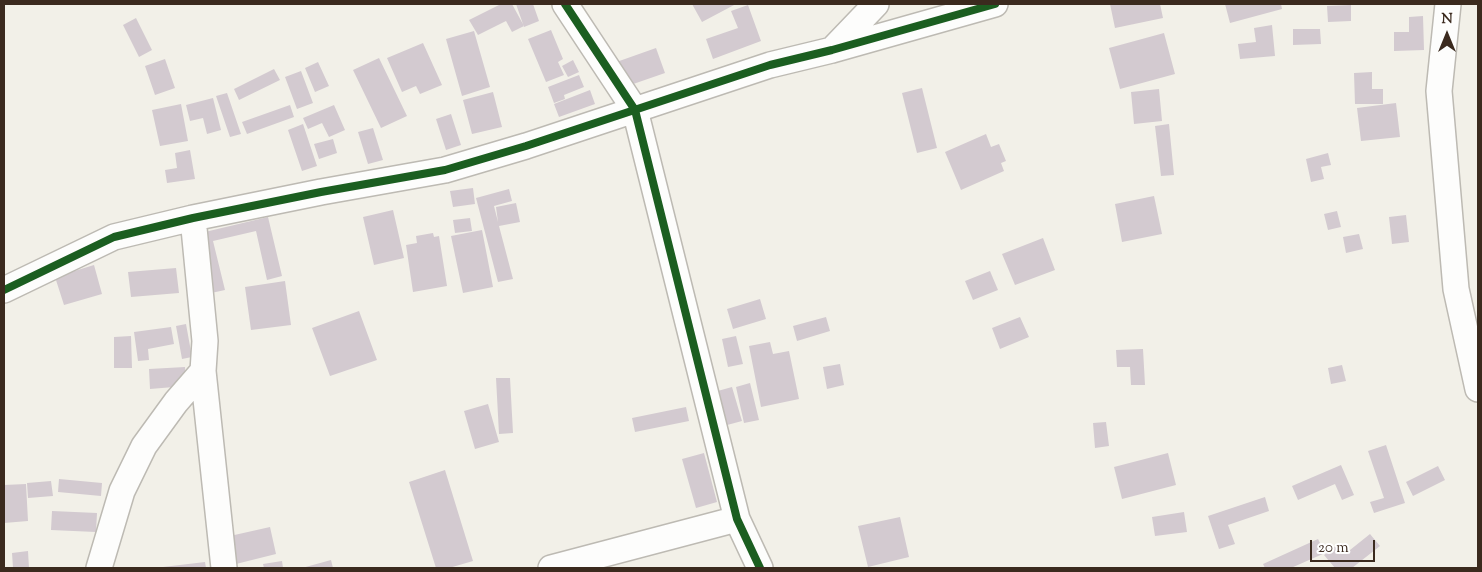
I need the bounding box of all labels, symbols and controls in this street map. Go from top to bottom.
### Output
north arrow [1422,10,1472,60]
text: N [1441,10,1453,30]
scale bar [1312,530,1377,562]
text: 20 m [1318,538,1349,559]

